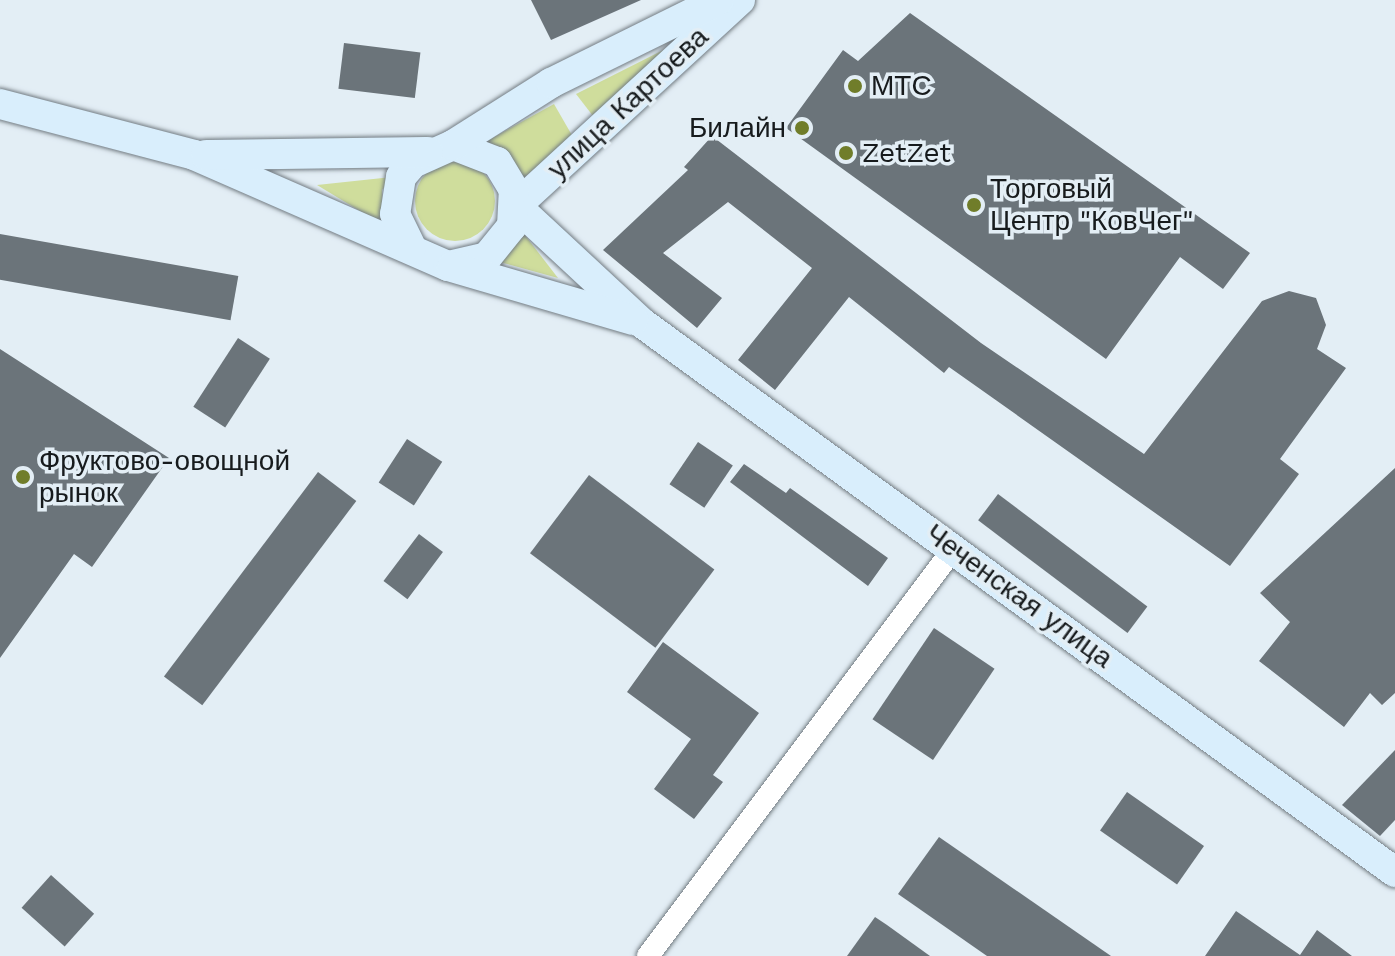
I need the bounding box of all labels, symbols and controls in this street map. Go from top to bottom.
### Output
street label: улица Картоева [541,20,715,186]
place label: МТС [871,69,932,103]
marker: МТС [846,77,864,95]
place label: Билайн [689,111,786,145]
marker: Билайн [793,119,811,137]
place label: ZetZet [862,136,951,170]
marker: ZetZet [837,144,855,162]
place label: Торговый Центр "КовЧег" [990,172,1193,238]
marker: Торговый Центр "КовЧег" [965,196,983,214]
place label: Фруктово-овощной рынок [39,444,290,510]
marker: Фруктово-овощной рынок [14,468,32,486]
street label: Чеченская улица [919,517,1119,675]

